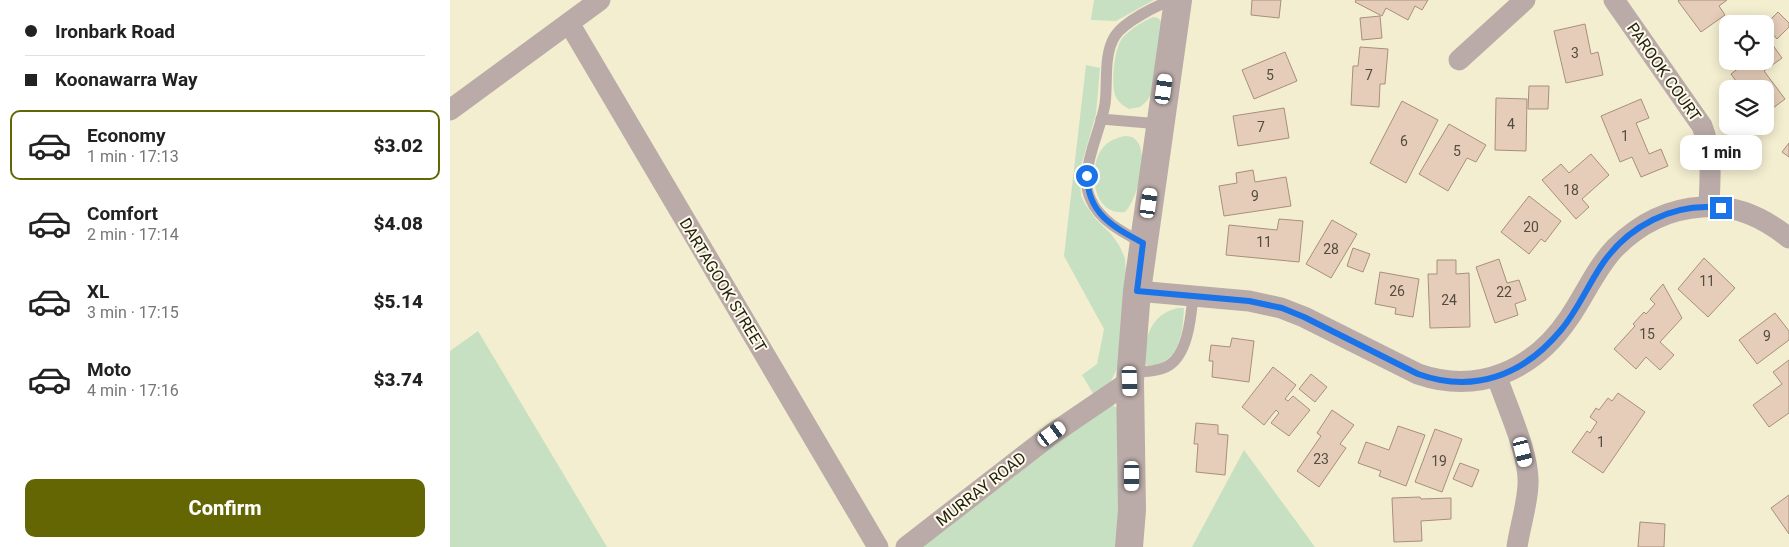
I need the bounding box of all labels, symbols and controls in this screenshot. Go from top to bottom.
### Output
map controls [1719,15,1774,135]
button: locate [1719,15,1774,70]
street label: PAROOK COURT [1623,19,1705,125]
text: Ironbark Road [55,20,175,43]
house number: 3 [1571,45,1579,61]
house number: 5 [1266,67,1274,83]
house number: 7 [1365,67,1373,83]
text: Koonawarra Way [55,68,198,91]
car [1154,73,1173,105]
button: layers [1719,80,1774,135]
house number: 4 [1507,116,1515,132]
house number: 7 [1257,119,1265,135]
icon: car [27,123,72,168]
text: Economy [87,124,166,147]
house number: 1 [1621,128,1629,144]
house number: 6 [1400,133,1408,149]
text: $3.02 [374,134,423,157]
callout: 1 min [1680,136,1762,170]
house number: 5 [1453,143,1461,159]
text: 1 min [1701,143,1741,162]
text: 1 min · 17:13 [87,147,179,166]
route start [1076,165,1098,187]
house number: 18 [1563,182,1579,198]
car [1139,187,1158,219]
house number: 9 [1251,188,1259,204]
route end [1710,197,1732,219]
icon: car [27,201,72,246]
text: Comfort [87,202,158,225]
text: $4.08 [374,212,423,235]
street label: DARTAGOOK STREET [675,215,771,356]
house number: 20 [1523,219,1539,235]
text: 2 min · 17:14 [87,225,179,244]
house number: 11 [1256,234,1272,250]
house number: 28 [1323,241,1339,257]
house number: 11 [1699,273,1715,289]
icon: car [27,279,72,324]
text: XL [87,280,109,303]
house number: 26 [1389,283,1405,299]
house number: 22 [1496,284,1512,300]
text: $5.14 [374,290,423,313]
house number: 24 [1441,292,1457,308]
text: 3 min · 17:15 [87,303,179,322]
house number: 15 [1639,326,1655,342]
house number: 9 [1763,328,1771,344]
icon: car [27,357,72,402]
text: Moto [87,358,131,381]
car [1121,366,1138,396]
text: $3.74 [374,368,423,391]
text: 4 min · 17:16 [87,381,179,400]
car [1035,419,1068,449]
house number: 1 [1597,434,1605,450]
car [1512,436,1533,468]
street label: MURRAY ROAD [932,448,1030,530]
house number: 23 [1313,451,1329,467]
house number: 19 [1431,453,1447,469]
car [1124,461,1139,491]
button: Confirm [25,479,425,537]

